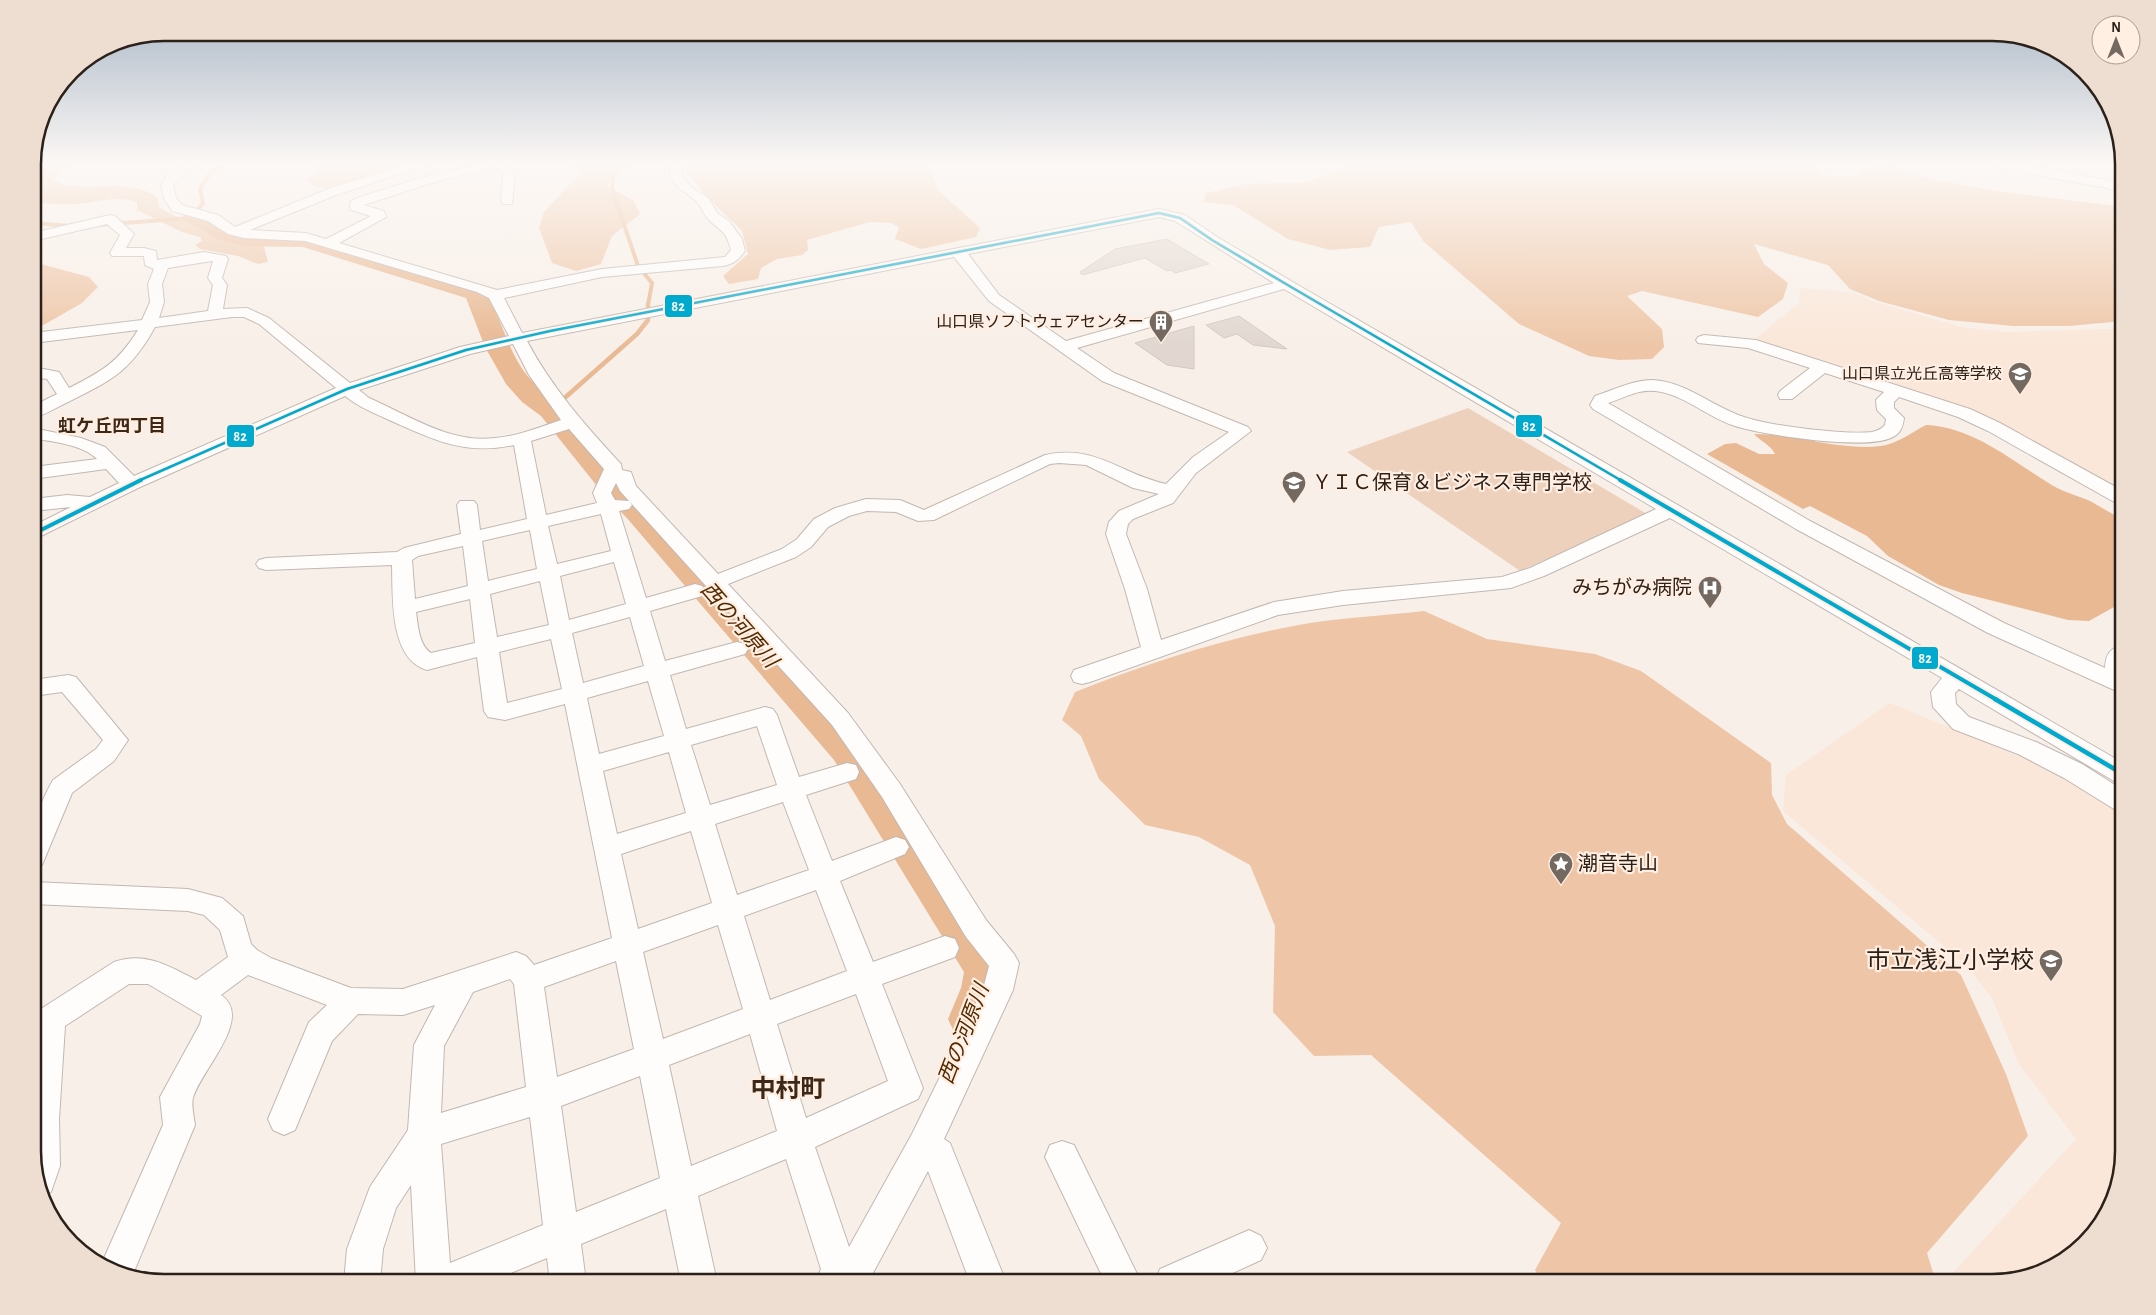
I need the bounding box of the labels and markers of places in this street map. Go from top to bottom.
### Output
building icon: 山口県ソフトウェアセンター [1148,309,1174,343]
place label: 山口県ソフトウェアセンター [936,313,1144,330]
school or university icon: 山口県立光丘高等学校 [2007,361,2033,395]
place label: 山口県立光丘高等学校 [1842,365,2002,382]
school or university icon: ＹＩＣ保育＆ビジネス専門学校 [1281,470,1307,504]
place label: ＹＩＣ保育＆ビジネス専門学校 [1312,472,1592,493]
hospital icon: みちがみ病院 [1697,575,1723,609]
place label: みちがみ病院 [1572,576,1692,598]
place icon: 潮音寺山 [1548,851,1574,885]
place label: 潮音寺山 [1578,853,1658,874]
place label: 市立浅江小学校 [1866,947,2034,973]
school or university icon: 市立浅江小学校 [2038,948,2064,982]

